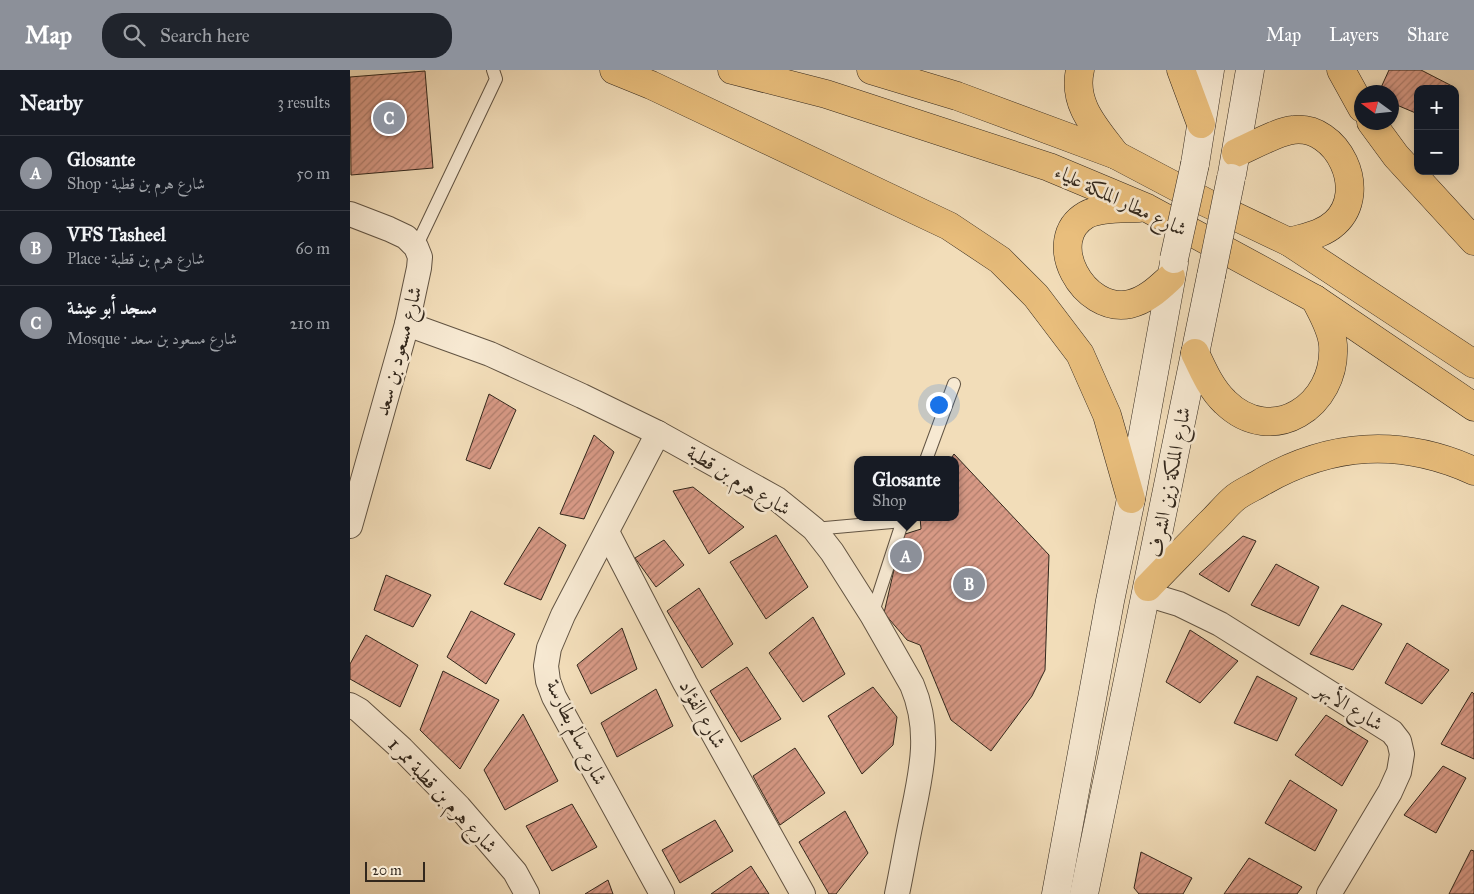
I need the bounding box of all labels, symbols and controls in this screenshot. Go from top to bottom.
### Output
search box [102,13,452,58]
text: Map [25,20,72,50]
icon: search [120,21,148,49]
text: Search here [160,24,250,47]
text: Map [1266,24,1301,46]
text: Layers [1329,24,1379,46]
text: Share [1407,24,1449,46]
north arrow [1354,85,1399,130]
map controls [1414,85,1459,175]
button: + [1414,85,1459,130]
text: Nearby [20,90,83,116]
text: 3 results [277,93,330,112]
pin: C [373,99,405,137]
button: − [1414,130,1459,175]
text: Glosante [67,148,135,171]
street label: شارع مطار الملكة علياء [1049,159,1191,247]
text: A [31,164,41,183]
text: 50 m [296,164,330,183]
text: Shop · شارع هرم بن قطبة [67,174,205,193]
text: VFS Tasheel [67,223,166,246]
text: B [31,239,41,258]
text: 60 m [296,239,330,258]
text: Place · شارع هرم بن قطبة [67,249,205,268]
street label: شارع مسعود بن سعد [369,284,433,420]
text: مسجد أبو عيشة [67,296,157,319]
text: C [31,314,41,333]
text: 210 m [290,314,330,333]
text: Mosque · شارع مسعود بن سعد [67,329,237,348]
your location [926,392,952,418]
street label: شارع الملكة زين الشرف [1143,405,1201,560]
street label: شارع هرم بن قطبة [680,440,795,526]
popup [854,456,959,521]
text: Glosante [872,468,941,491]
text: Shop [872,491,907,510]
pin: A [890,537,922,575]
pin: B [953,565,985,603]
street label: شارع الأبهر [1308,673,1389,741]
street label: شارع سالم بطارسة [536,675,613,791]
street label: شارع الفؤاد [669,676,732,755]
street label: شارع هرم بن قطبة ممر 1 [379,732,503,862]
scale bar [365,859,425,882]
text: 20 m [372,862,402,879]

